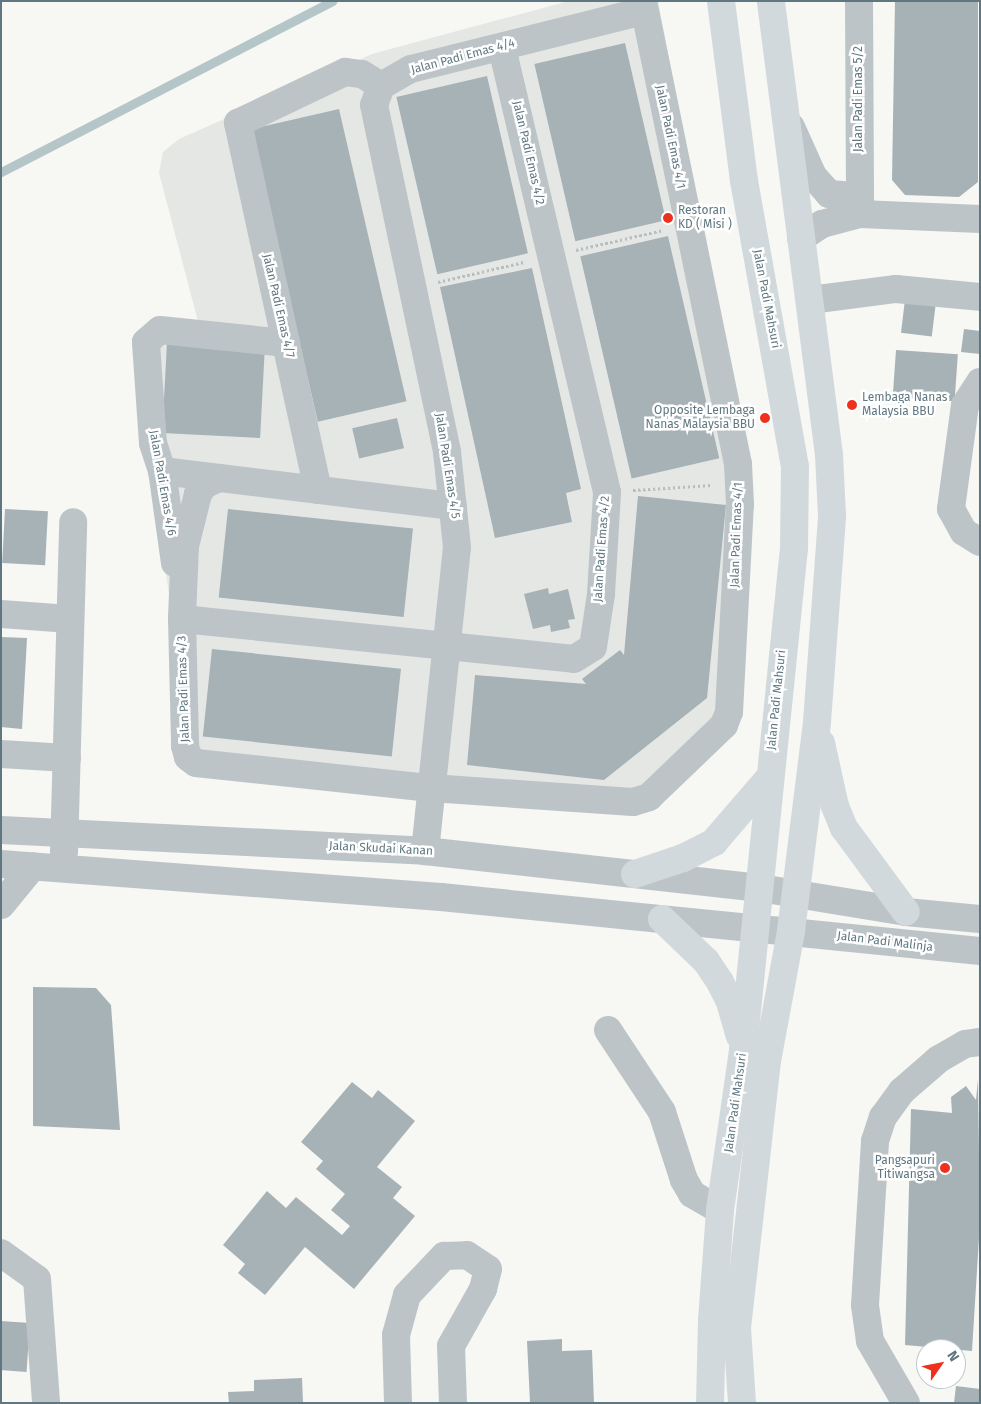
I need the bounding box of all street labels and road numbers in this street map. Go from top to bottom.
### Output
street label: Jalan Padi Emas 4/4 [410,36,516,78]
street label: Jalan Padi Emas 5/2 [852,46,866,152]
street label: Jalan Padi Emas 4/1 [652,84,688,190]
street label: Jalan Padi Emas 4/2 [509,100,547,206]
street label: Jalan Padi Mahsuri [749,248,783,350]
street label: Jalan Padi Emas 4/7 [259,253,297,359]
street label: Jalan Padi Emas 4/5 [432,412,462,520]
street label: Jalan Padi Emas 4/6 [146,429,178,537]
street label: Jalan Padi Emas 4/1 [728,482,746,588]
street label: Jalan Padi Emas 4/2 [591,495,613,603]
street label: Jalan Padi Emas 4/3 [175,635,193,743]
street label: Jalan Padi Mahsuri [765,649,789,751]
street label: Jalan Skudai Kanan [329,839,433,859]
street label: Jalan Padi Malinja [836,929,934,955]
street label: Jalan Padi Mahsuri [722,1052,750,1154]

